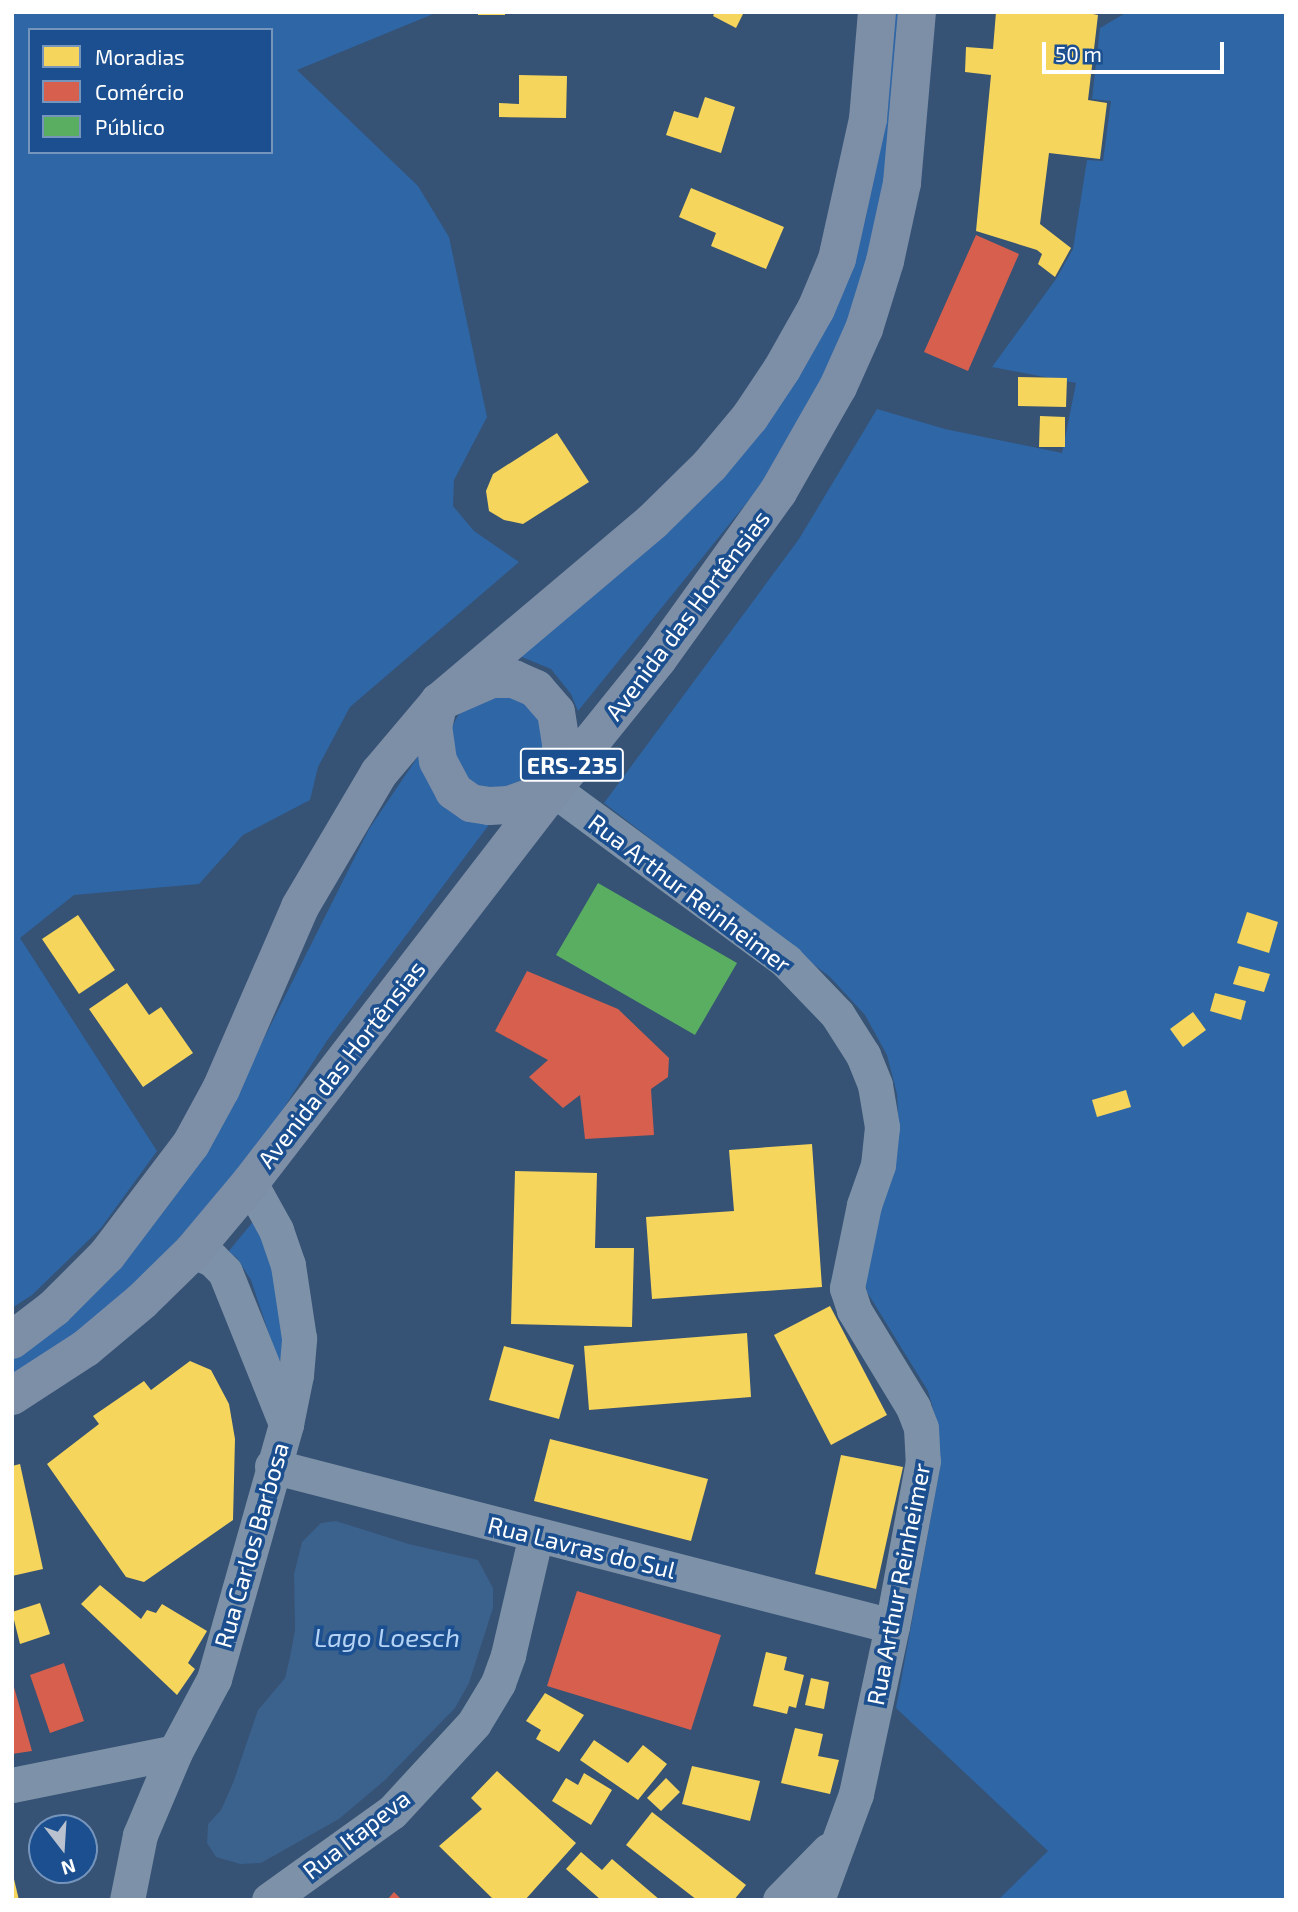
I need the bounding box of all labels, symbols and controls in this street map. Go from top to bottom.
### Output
legend [28,28,273,154]
scale bar [1046,28,1228,72]
text: 50 m [1055,41,1102,66]
text: Moradias [95,44,185,69]
text: Comércio [95,79,184,104]
text: Público [95,114,165,139]
street label: Avenida das Hortênsias [599,504,775,726]
road number: ERS-235 [520,746,624,785]
street label: Rua Arthur Reinheimer [583,807,797,979]
street label: Avenida das Hortênsias [251,955,431,1173]
street label: Rua Carlos Barbosa [208,1439,294,1651]
street label: Rua Arthur Reinheimer [860,1460,936,1708]
street label: Rua Lavras do Sul [485,1510,679,1584]
water label: Lago Loesch [314,1621,460,1653]
street label: Rua Itapeva [297,1783,415,1885]
north arrow [28,1814,98,1884]
text: N [59,1855,79,1881]

